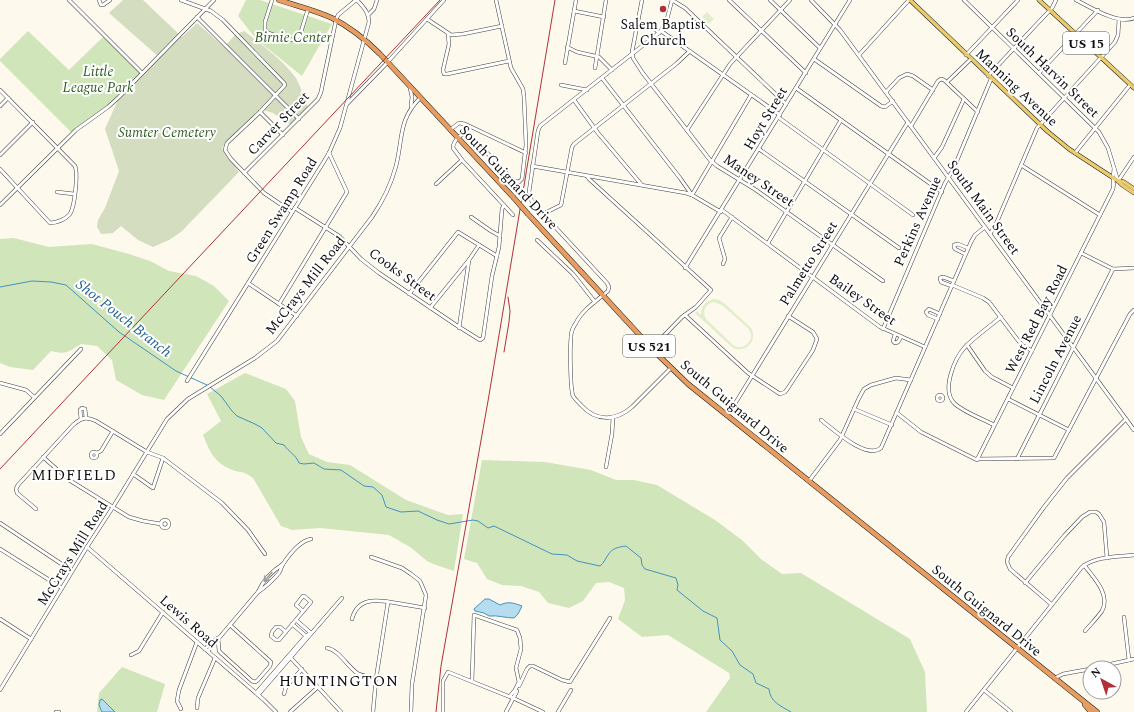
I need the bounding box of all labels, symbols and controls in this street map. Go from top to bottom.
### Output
marker: Salem Baptist Church [658,4,668,14]
place label: Salem Baptist Church [620,14,706,51]
street label: South Harvin Street [1001,22,1104,123]
park label: Birnie Center [254,27,332,48]
road number: US 15 [1063,32,1109,54]
street label: Manning Avenue [971,43,1063,131]
park label: Little League Park [63,61,134,98]
street label: Hoyt Street [738,82,793,154]
street label: Carver Street [242,87,314,160]
street label: South Guignard Drive [454,120,563,235]
park label: Sumter Cemetery [118,122,217,143]
street label: Maney Street [719,149,799,212]
street label: Green Swamp Road [240,153,323,267]
street label: South Main Street [942,156,1025,259]
street label: Perkins Avenue [888,173,947,270]
street label: Palmetto Street [774,217,843,310]
street label: McCrays Mill Road [260,231,351,339]
street label: Cooks Street [365,243,441,306]
street label: West Red Bay Road [1000,261,1073,377]
street label: Bailey Street [825,268,901,330]
water label: Shot Pouch Branch [71,274,177,363]
street label: Lincoln Avenue [1024,311,1087,407]
road number: US 521 [623,335,675,357]
street label: South Guignard Drive [676,355,794,458]
district label: MIDFIELD [31,464,117,487]
street label: McCrays Mill Road [32,497,113,610]
street label: South Guignard Drive [927,559,1046,662]
one-way arrow [264,571,273,582]
street label: Lewis Road [155,590,223,653]
north arrow [1082,660,1122,700]
text: N [1087,663,1105,682]
district label: HUNTINGTON [279,670,399,693]

